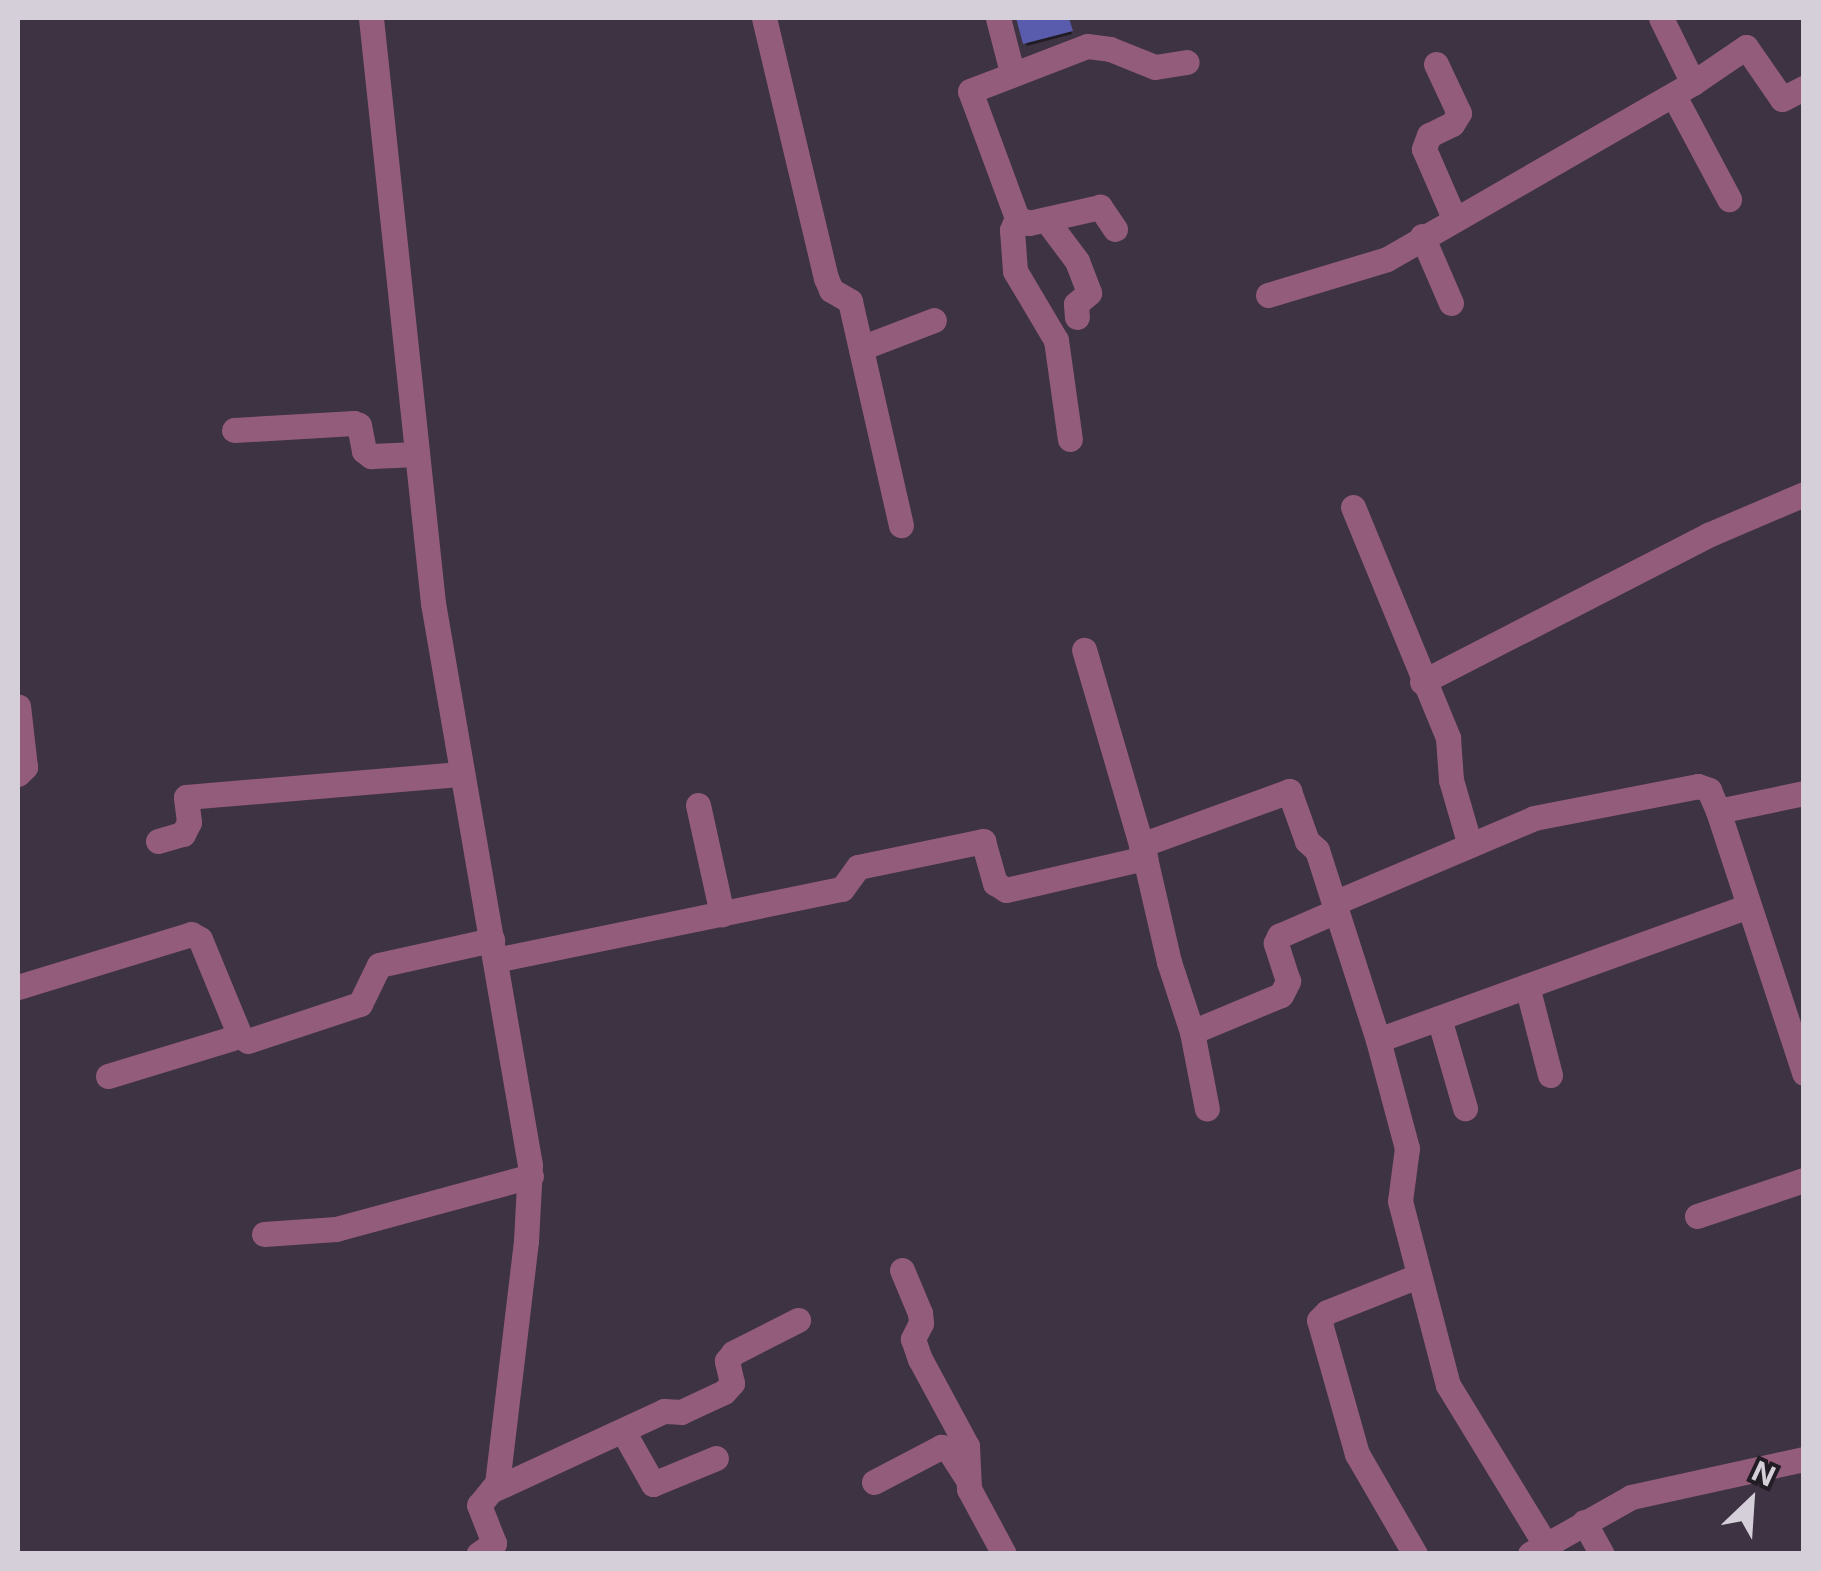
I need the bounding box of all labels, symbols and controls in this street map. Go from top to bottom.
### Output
north arrow [1701,1451,1801,1551]
text: N [1747,1454,1781,1494]

